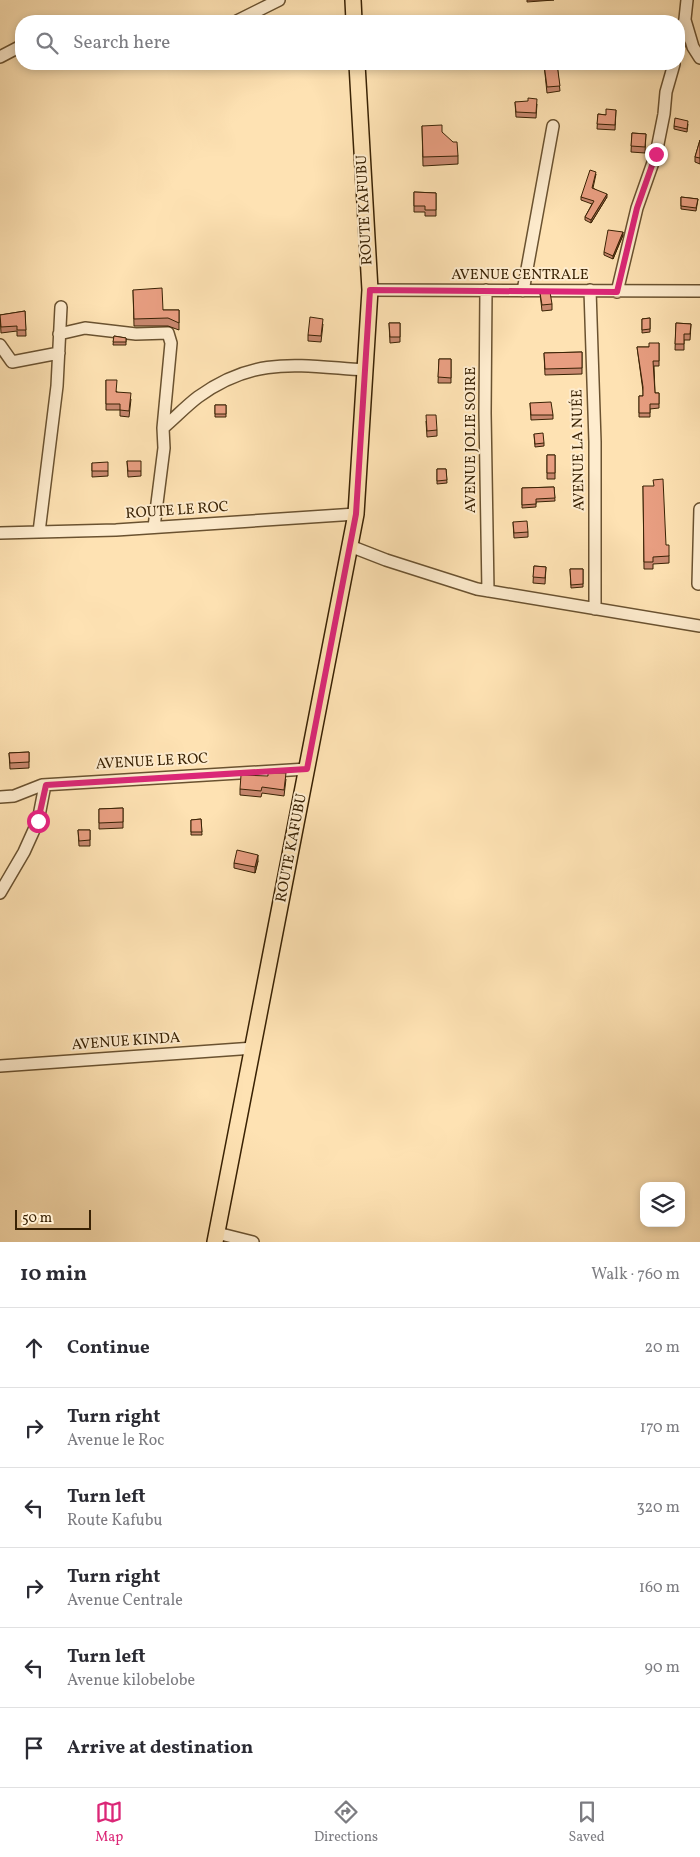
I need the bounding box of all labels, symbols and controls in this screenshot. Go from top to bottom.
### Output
search box [15,15,685,70]
icon: search [33,29,61,57]
text: Search here [73,30,170,56]
route end [645,143,668,166]
street label: ROUTE KAFUBU [352,154,378,266]
street label: AVENUE CENTRALE [451,265,589,286]
street label: AVENUE JOLIE SOIRE [461,367,482,513]
street label: AVENUE LA NUÉE [567,389,591,511]
street label: ROUTE LE ROC [125,497,229,525]
street label: AVENUE LE ROC [95,749,209,775]
street label: ROUTE KAFUBU [271,792,313,904]
route start [27,810,50,833]
street label: AVENUE KINDA [71,1028,181,1056]
map controls [640,1182,685,1227]
button: layers [640,1182,685,1227]
scale bar [15,1207,91,1230]
text: 50 m [22,1209,52,1228]
text: 10 min [20,1260,87,1289]
text: Walk · 760 m [591,1264,680,1286]
icon: ahead [20,1334,48,1362]
text: Continue [67,1335,150,1361]
text: 20 m [645,1337,680,1359]
text: Turn right [67,1404,160,1430]
icon: right [20,1414,48,1442]
text: 170 m [640,1417,680,1439]
text: Avenue le Roc [67,1430,164,1452]
text: Turn left [67,1484,146,1510]
icon: left [20,1494,48,1522]
text: 320 m [636,1497,680,1519]
text: Route Kafubu [67,1510,163,1532]
text: Turn right [67,1564,160,1590]
icon: right [20,1574,48,1602]
text: 160 m [639,1577,680,1599]
text: Avenue Centrale [67,1590,183,1612]
text: Turn left [67,1644,146,1670]
icon: left [20,1654,48,1682]
text: 90 m [644,1657,680,1679]
text: Avenue kilobelobe [67,1670,195,1692]
icon: arrive [20,1734,48,1762]
text: Arrive at destination [67,1735,253,1761]
tab: Map [95,1798,123,1847]
tab: Directions [314,1798,378,1847]
tab: Saved [569,1798,605,1847]

